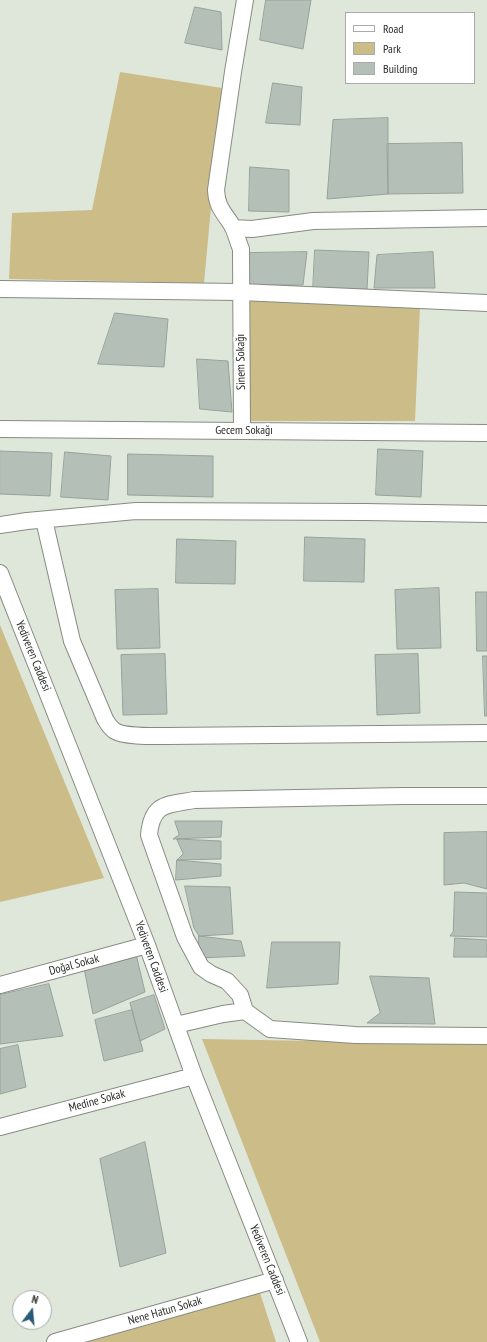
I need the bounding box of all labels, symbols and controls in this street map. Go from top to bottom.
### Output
legend [345,12,475,84]
text: Road [383,21,403,36]
text: Park [383,41,401,56]
text: Building [383,61,418,76]
street label: Sinem Sokağı [233,334,249,390]
street label: Gecem Sokağı [215,424,273,438]
street label: Yediveren Caddesi [12,618,54,694]
street label: Yediveren Caddesi [131,919,171,995]
street label: Doğal Sokak [47,951,101,979]
street label: Medine Sokak [67,1087,127,1115]
street label: Yediveren Caddesi [246,1222,288,1298]
north arrow [12,1290,52,1330]
text: N [30,1292,40,1307]
street label: Nene Hatun Sokak [126,1294,204,1328]

